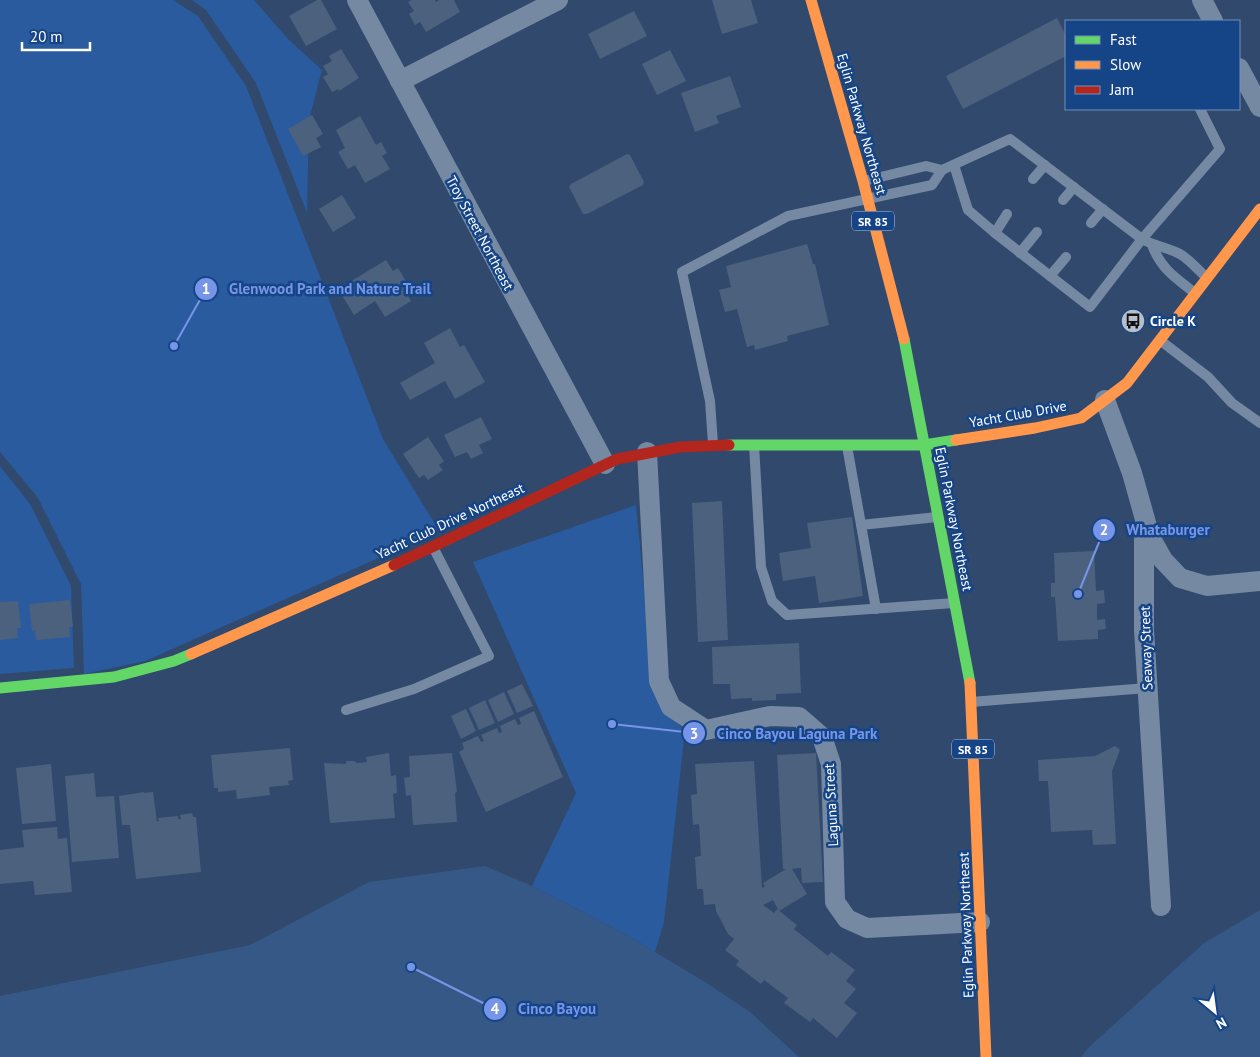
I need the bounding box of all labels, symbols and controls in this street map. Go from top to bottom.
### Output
scale bar [22,20,90,52]
legend [1065,20,1240,110]
text: 20 m [30,27,63,46]
text: Fast [1110,30,1137,49]
street label: Eglin Parkway Northeast [833,51,891,197]
text: Slow [1110,55,1141,74]
text: Jam [1109,80,1134,99]
street label: Troy Street Northeast [442,173,518,293]
road number: SR 85 [852,212,894,230]
callout: Glenwood Park and Nature Trail [193,274,441,304]
text: 1 [202,279,210,298]
text: Glenwood Park and Nature Trail [229,279,432,298]
bus stop icon: Circle K [1120,308,1146,334]
place label: Circle K [1150,312,1196,330]
street label: Yacht Club Drive [968,397,1068,431]
street label: Eglin Parkway Northeast [931,446,977,593]
street label: Yacht Club Drive Northeast [373,479,527,563]
callout: Whataburger [1091,515,1220,545]
text: 2 [1100,520,1108,539]
text: Whataburger [1126,520,1210,539]
street label: Seaway Street [1136,605,1156,690]
callout: Cinco Bayou Laguna Park [682,718,888,748]
text: 3 [690,724,698,743]
text: Cinco Bayou Laguna Park [717,724,878,743]
road number: SR 85 [952,740,994,759]
street label: Laguna Street [820,763,842,847]
street label: Eglin Parkway Northeast [954,851,978,998]
north arrow [1190,987,1240,1037]
callout: Cinco Bayou [483,994,606,1024]
text: 4 [491,999,500,1018]
text: Cinco Bayou [518,999,596,1018]
text: N [1213,1013,1230,1033]

